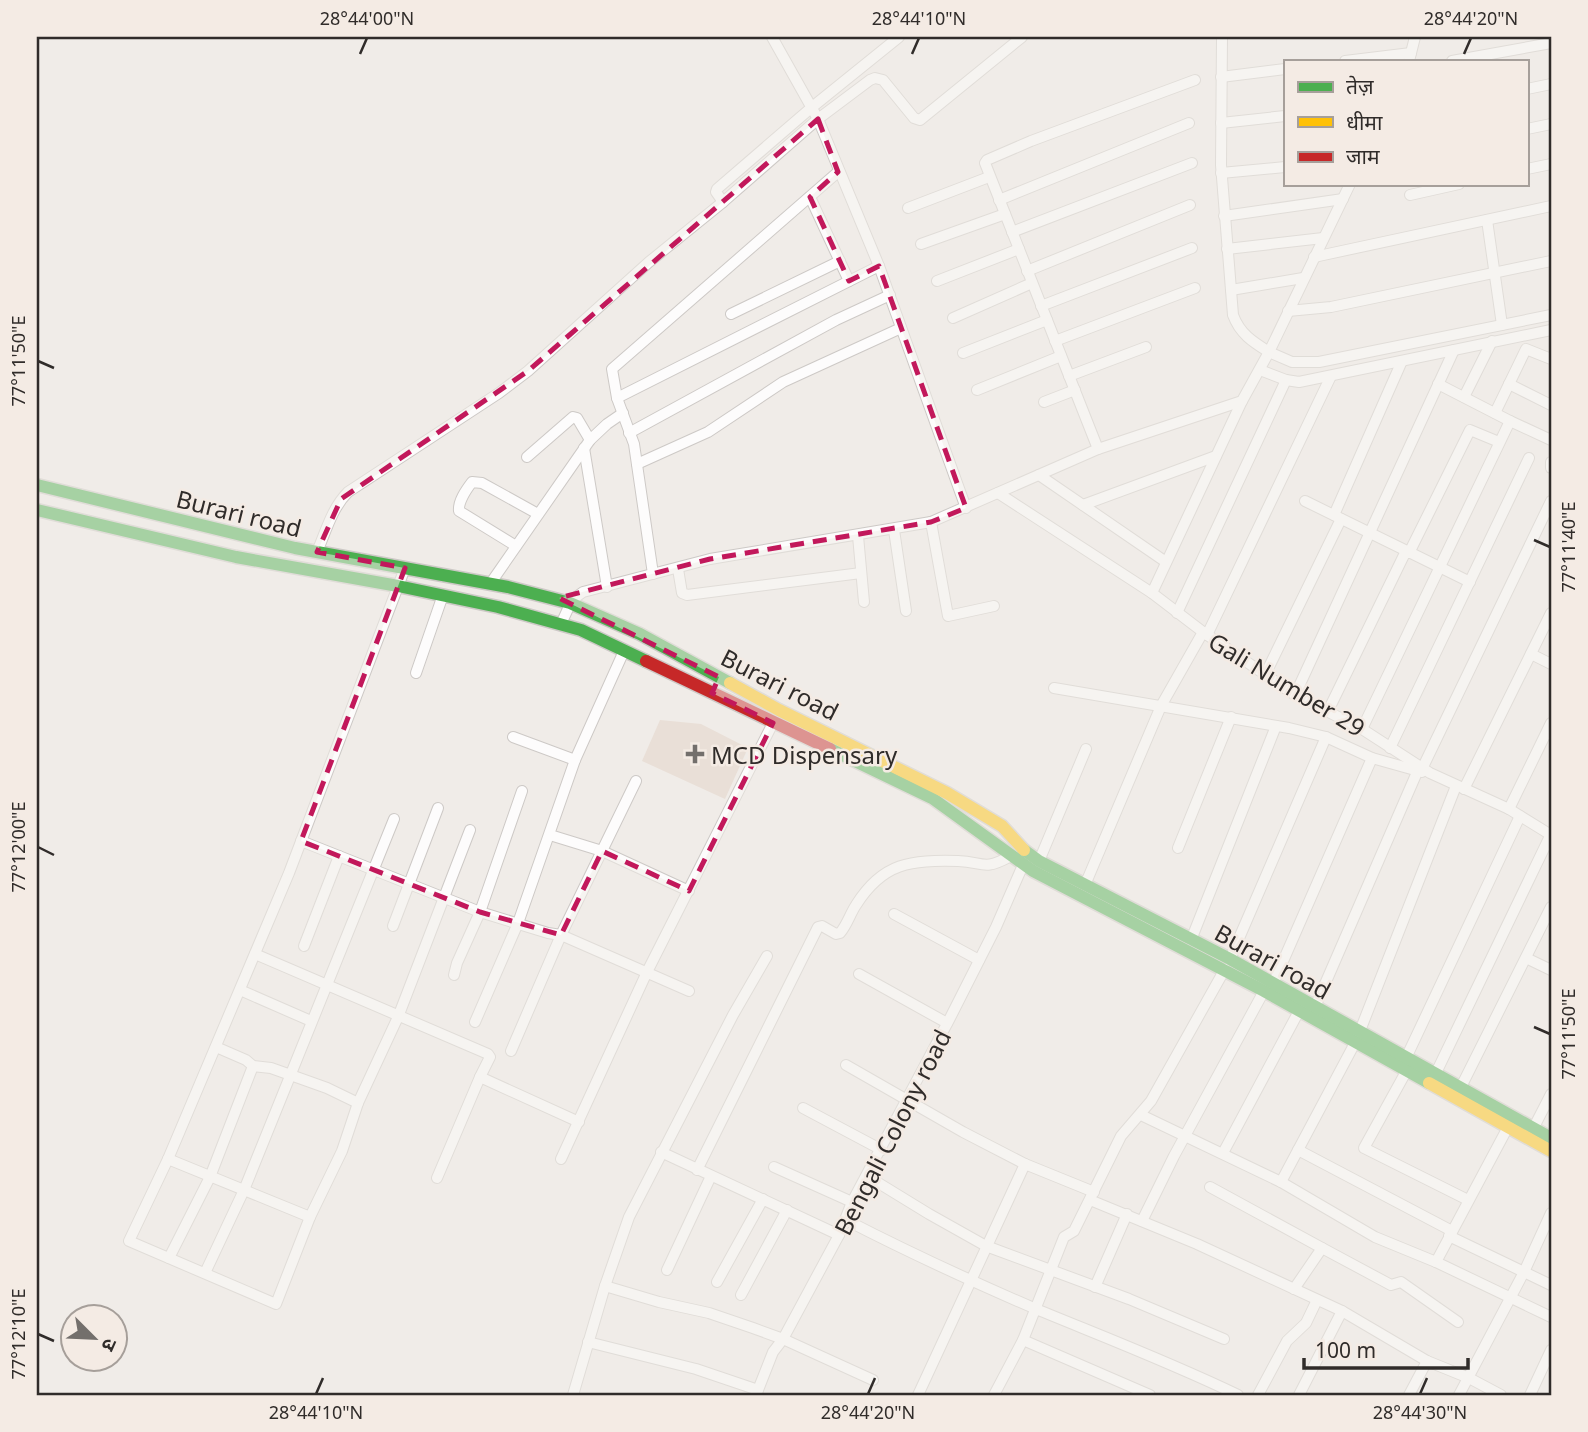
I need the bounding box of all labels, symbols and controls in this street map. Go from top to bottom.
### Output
text: 28°44'00"N [320,6,414,30]
text: 28°44'10"N [872,6,966,30]
text: 28°44'20"N [1424,6,1518,30]
legend [1284,60,1528,186]
text: तेज़ [1346,72,1374,100]
text: धीमा [1346,108,1383,136]
text: जाम [1346,142,1380,170]
text: 77°11'50"E [6,316,30,406]
street label: Burari road [173,482,305,544]
text: 77°11'40"E [1556,502,1580,592]
street label: Gali Number 29 [1203,624,1371,744]
street label: Burari road [716,640,844,728]
place label: MCD Dispensary [711,738,898,771]
marker: MCD Dispensary [685,744,705,764]
text: 77°12'00"E [6,802,30,892]
street label: Burari road [1209,916,1337,1006]
text: 77°11'50"E [1556,989,1580,1079]
street label: Bengali Colony road [826,1024,958,1240]
text: 77°12'10"E [6,1289,30,1379]
north arrow [60,1302,130,1372]
scale bar [1304,1327,1469,1371]
text: उ [95,1335,124,1356]
text: 100 m [1315,1336,1376,1364]
text: 28°44'10"N [269,1400,363,1424]
text: 28°44'20"N [821,1400,915,1424]
text: 28°44'30"N [1373,1400,1467,1424]

